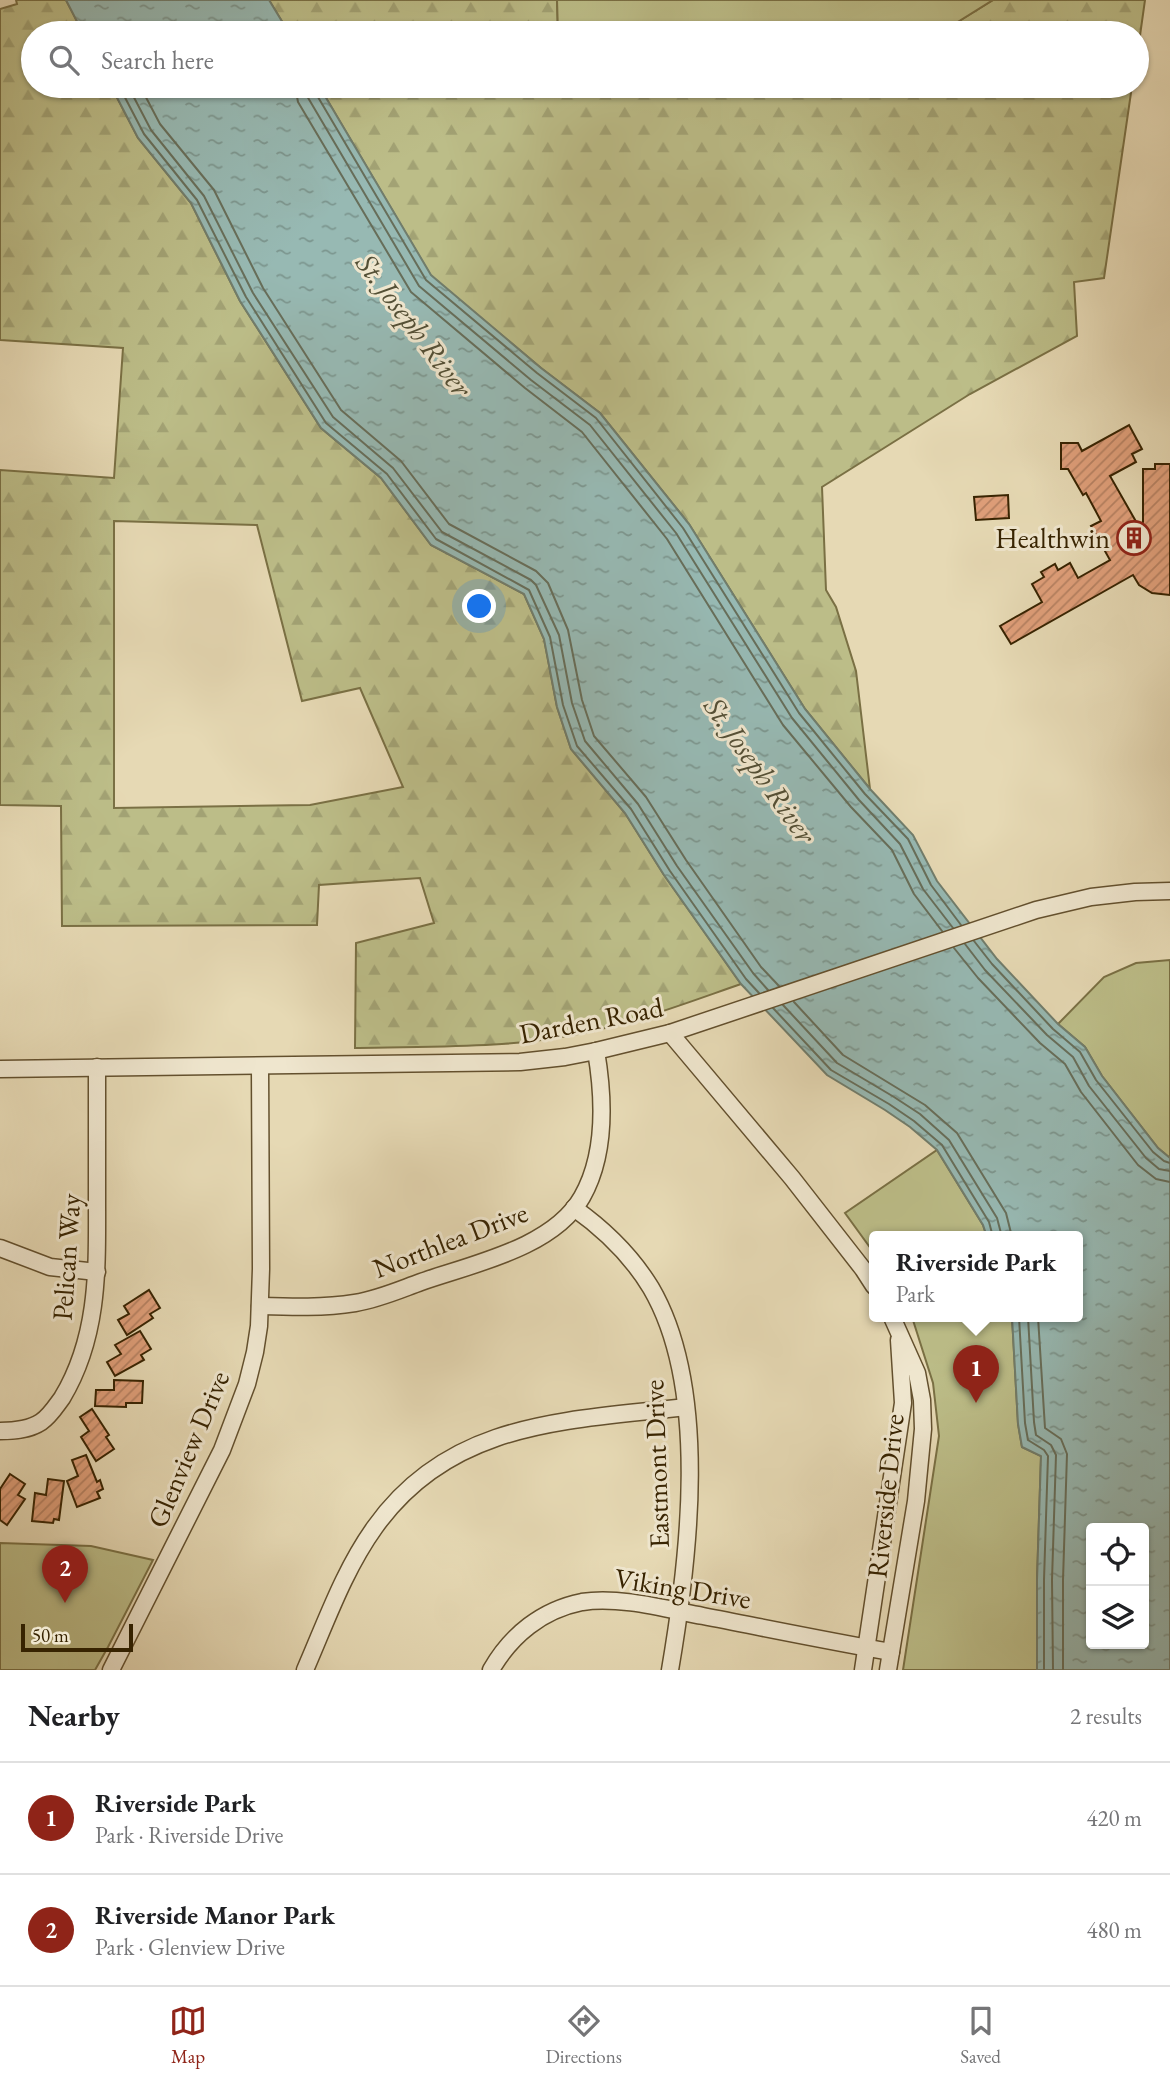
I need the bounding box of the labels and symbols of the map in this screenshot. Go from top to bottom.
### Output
water label: St. Joseph River [347,244,482,406]
building icon: Healthwin [1115,519,1153,557]
place label: Healthwin [995,520,1110,556]
your location [462,589,496,623]
water label: St. Joseph River [695,688,826,852]
street label: Darden Road [516,988,667,1052]
street label: Pelican Way [44,1192,88,1322]
street label: Northlea Drive [368,1194,533,1286]
pin: 1 [953,1345,999,1403]
street label: Glenview Drive [139,1365,237,1533]
street label: Eastmont Drive [635,1379,677,1549]
street label: Riverside Drive [858,1412,912,1580]
pin: 2 [42,1545,88,1603]
street label: Viking Drive [612,1559,754,1617]
scale bar [21,1621,133,1653]

